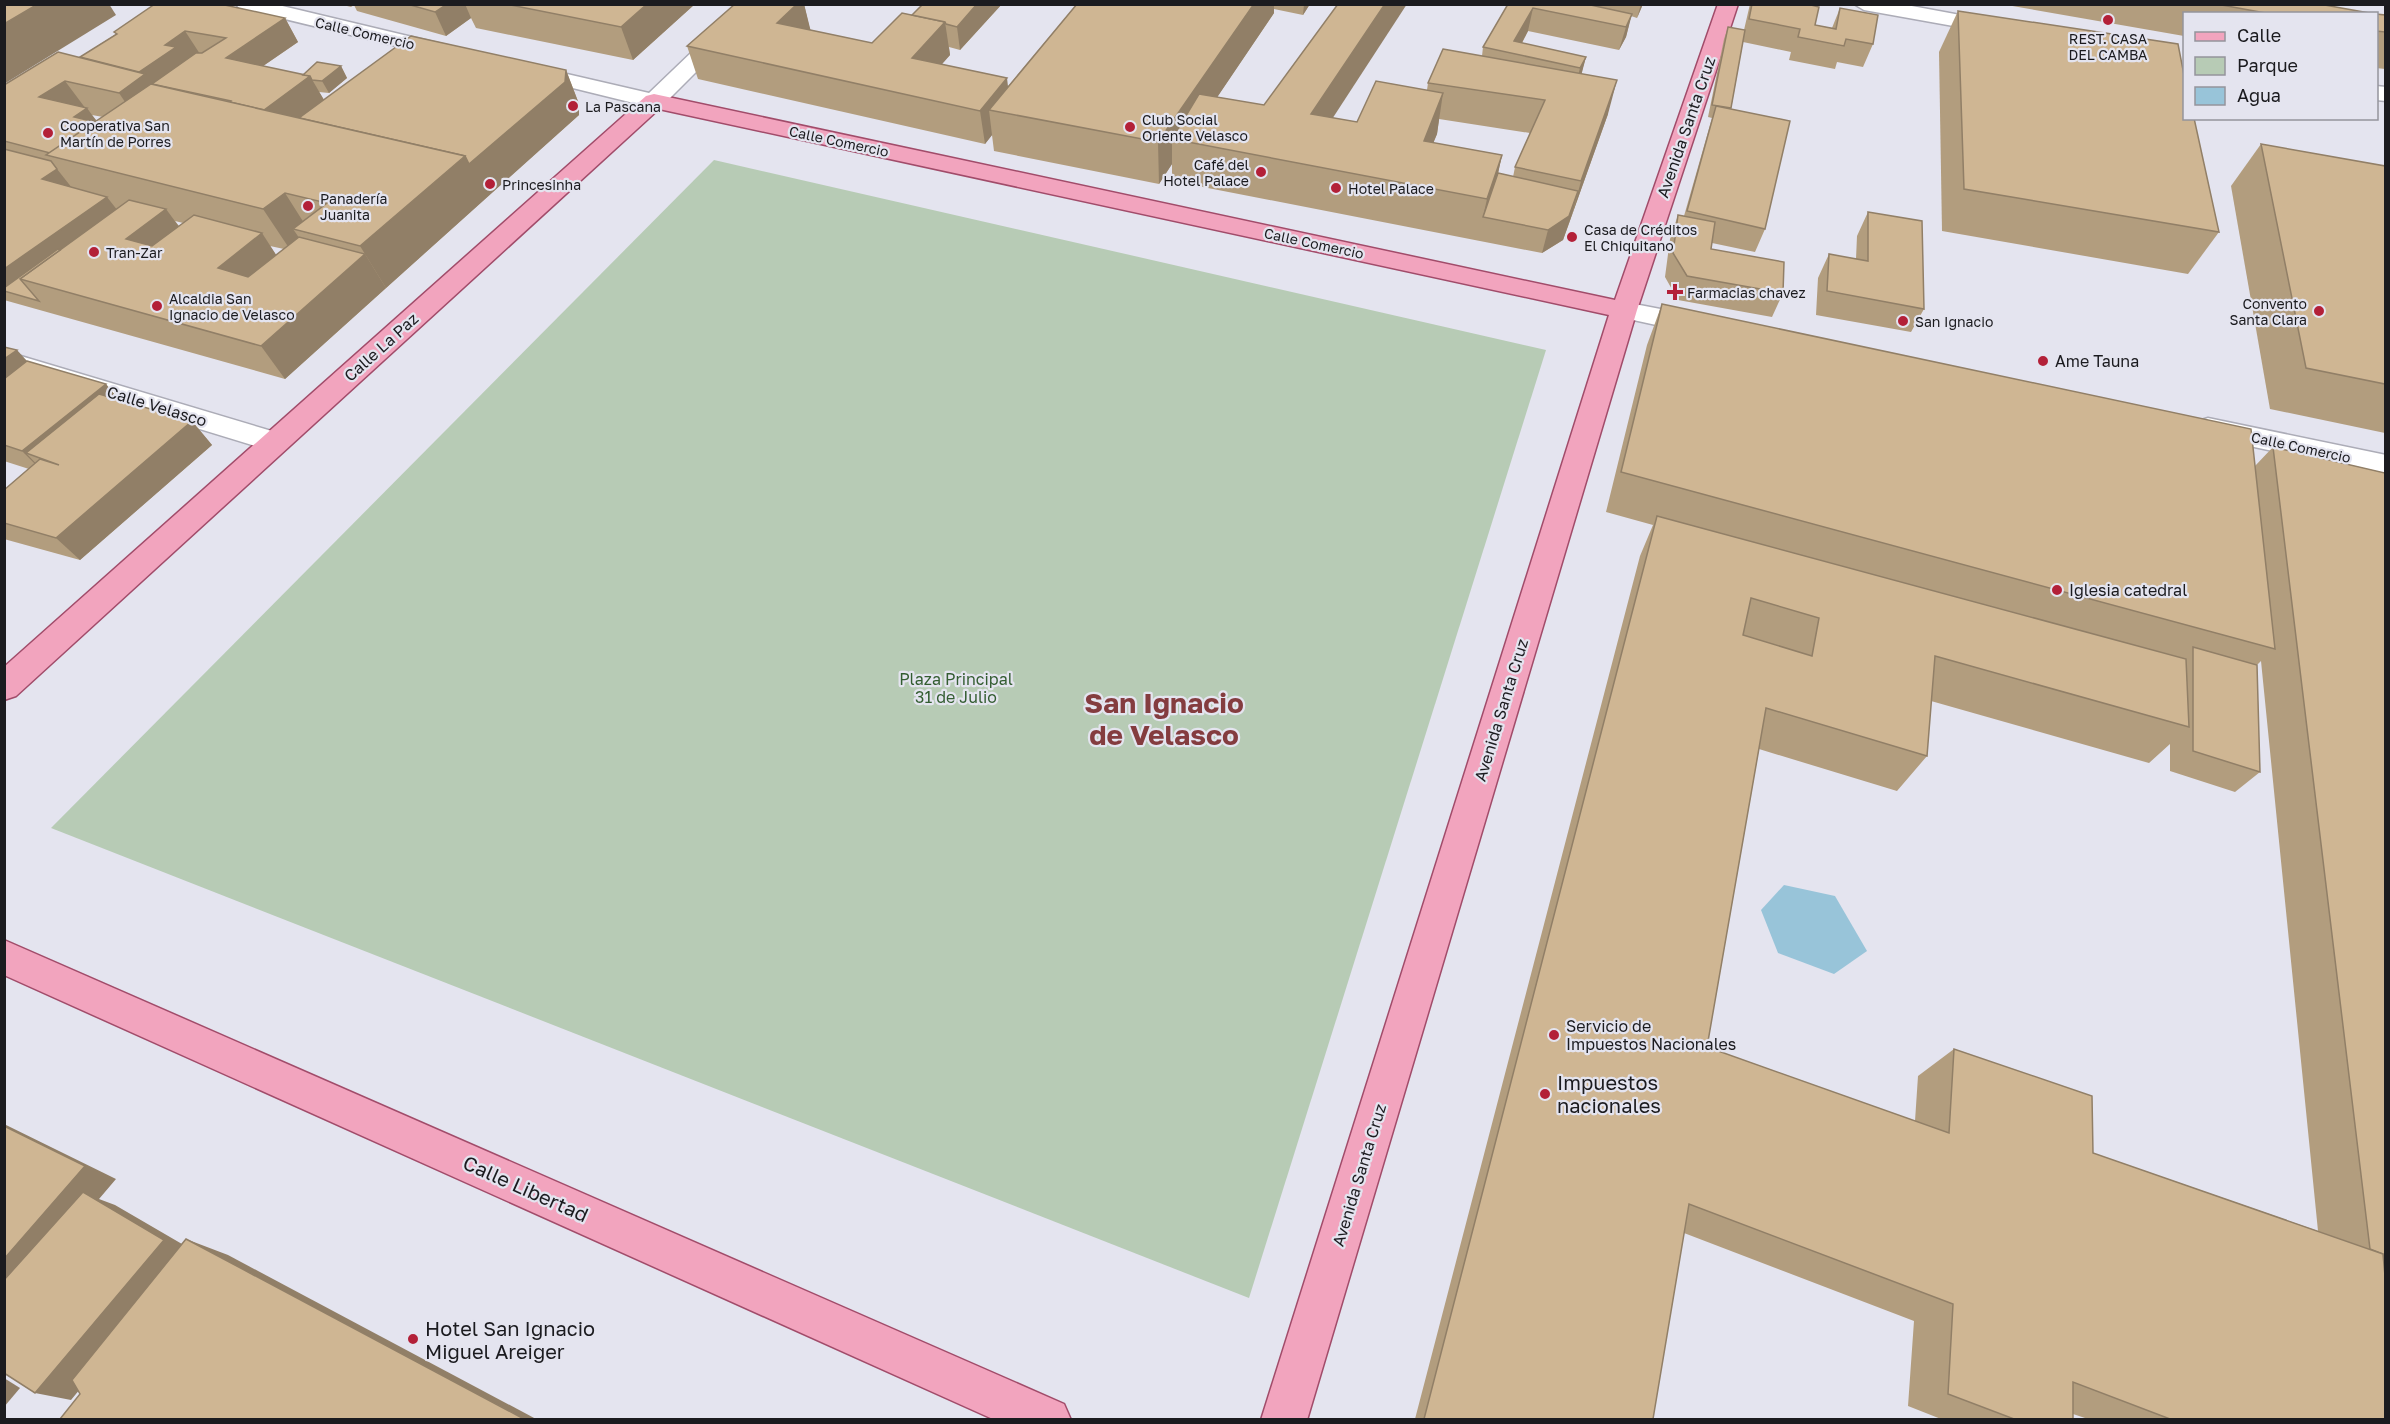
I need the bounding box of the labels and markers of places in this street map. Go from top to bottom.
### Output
marker: REST. CASA DEL CAMBA [2101,13,2115,27]
place label: REST. CASA DEL CAMBA [2069,30,2148,63]
place label: La Pascana [585,98,661,115]
marker: La Pascana [566,99,580,113]
place label: Club Social Oriente Velasco [1142,111,1248,144]
place label: Cooperativa San Martín de Porres [60,117,171,150]
marker: Club Social Oriente Velasco [1123,120,1137,134]
marker: Cooperativa San Martín de Porres [41,126,55,140]
place label: Café del Hotel Palace [1163,156,1249,189]
marker: Café del Hotel Palace [1254,165,1268,179]
place label: Princesinha [502,176,581,193]
marker: Princesinha [483,177,497,191]
place label: Hotel Palace [1348,180,1434,197]
marker: Hotel Palace [1329,181,1343,195]
place label: Panadería Juanita [320,190,387,223]
marker: Panadería Juanita [301,199,315,213]
place label: Casa de Créditos El Chiquitano [1584,221,1697,254]
marker: Casa de Créditos El Chiquitano [1565,230,1579,244]
place label: Tran-Zar [106,244,163,261]
marker: Tran-Zar [87,245,101,259]
place label: Farmacias chavez [1687,284,1806,301]
marker: Farmacias chavez [1668,285,1682,299]
place label: Alcaldia San Ignacio de Velasco [169,290,295,323]
place label: Convento Santa Clara [2230,295,2307,328]
marker: Alcaldia San Ignacio de Velasco [150,299,164,313]
marker: Convento Santa Clara [2312,304,2326,318]
place label: San Ignacio [1915,313,1993,330]
marker: San Ignacio [1896,314,1910,328]
place label: Ame Tauna [2055,351,2139,371]
marker: Ame Tauna [2036,354,2050,368]
place label: Iglesia catedral [2069,580,2187,600]
marker: Iglesia catedral [2050,583,2064,597]
place label: Servicio de Impuestos Nacionales [1566,1016,1736,1054]
marker: Servicio de Impuestos Nacionales [1547,1028,1561,1042]
place label: Impuestos nacionales [1557,1070,1661,1117]
marker: Impuestos nacionales [1538,1087,1552,1101]
place label: Hotel San Ignacio Miguel Areiger [425,1316,595,1363]
marker: Hotel San Ignacio Miguel Areiger [406,1332,420,1346]

